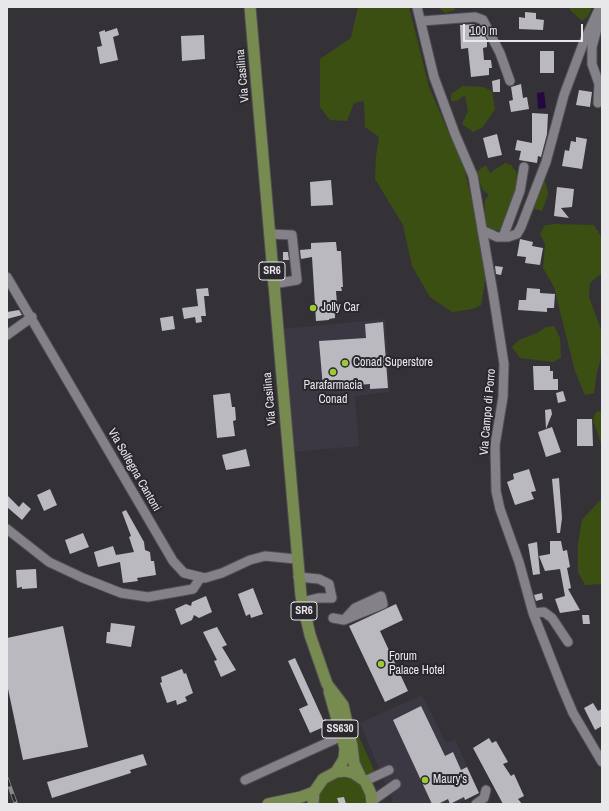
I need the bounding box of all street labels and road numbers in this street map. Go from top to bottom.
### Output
street label: Via Casilina [233,49,253,103]
road number: SR6 [259,262,285,280]
street label: Via Campo di Porro [477,368,499,456]
street label: Via Casilina [260,372,280,426]
street label: Via Solfegna Cantoni [104,426,164,514]
road number: SR6 [291,602,317,620]
road number: SS630 [322,720,358,738]

